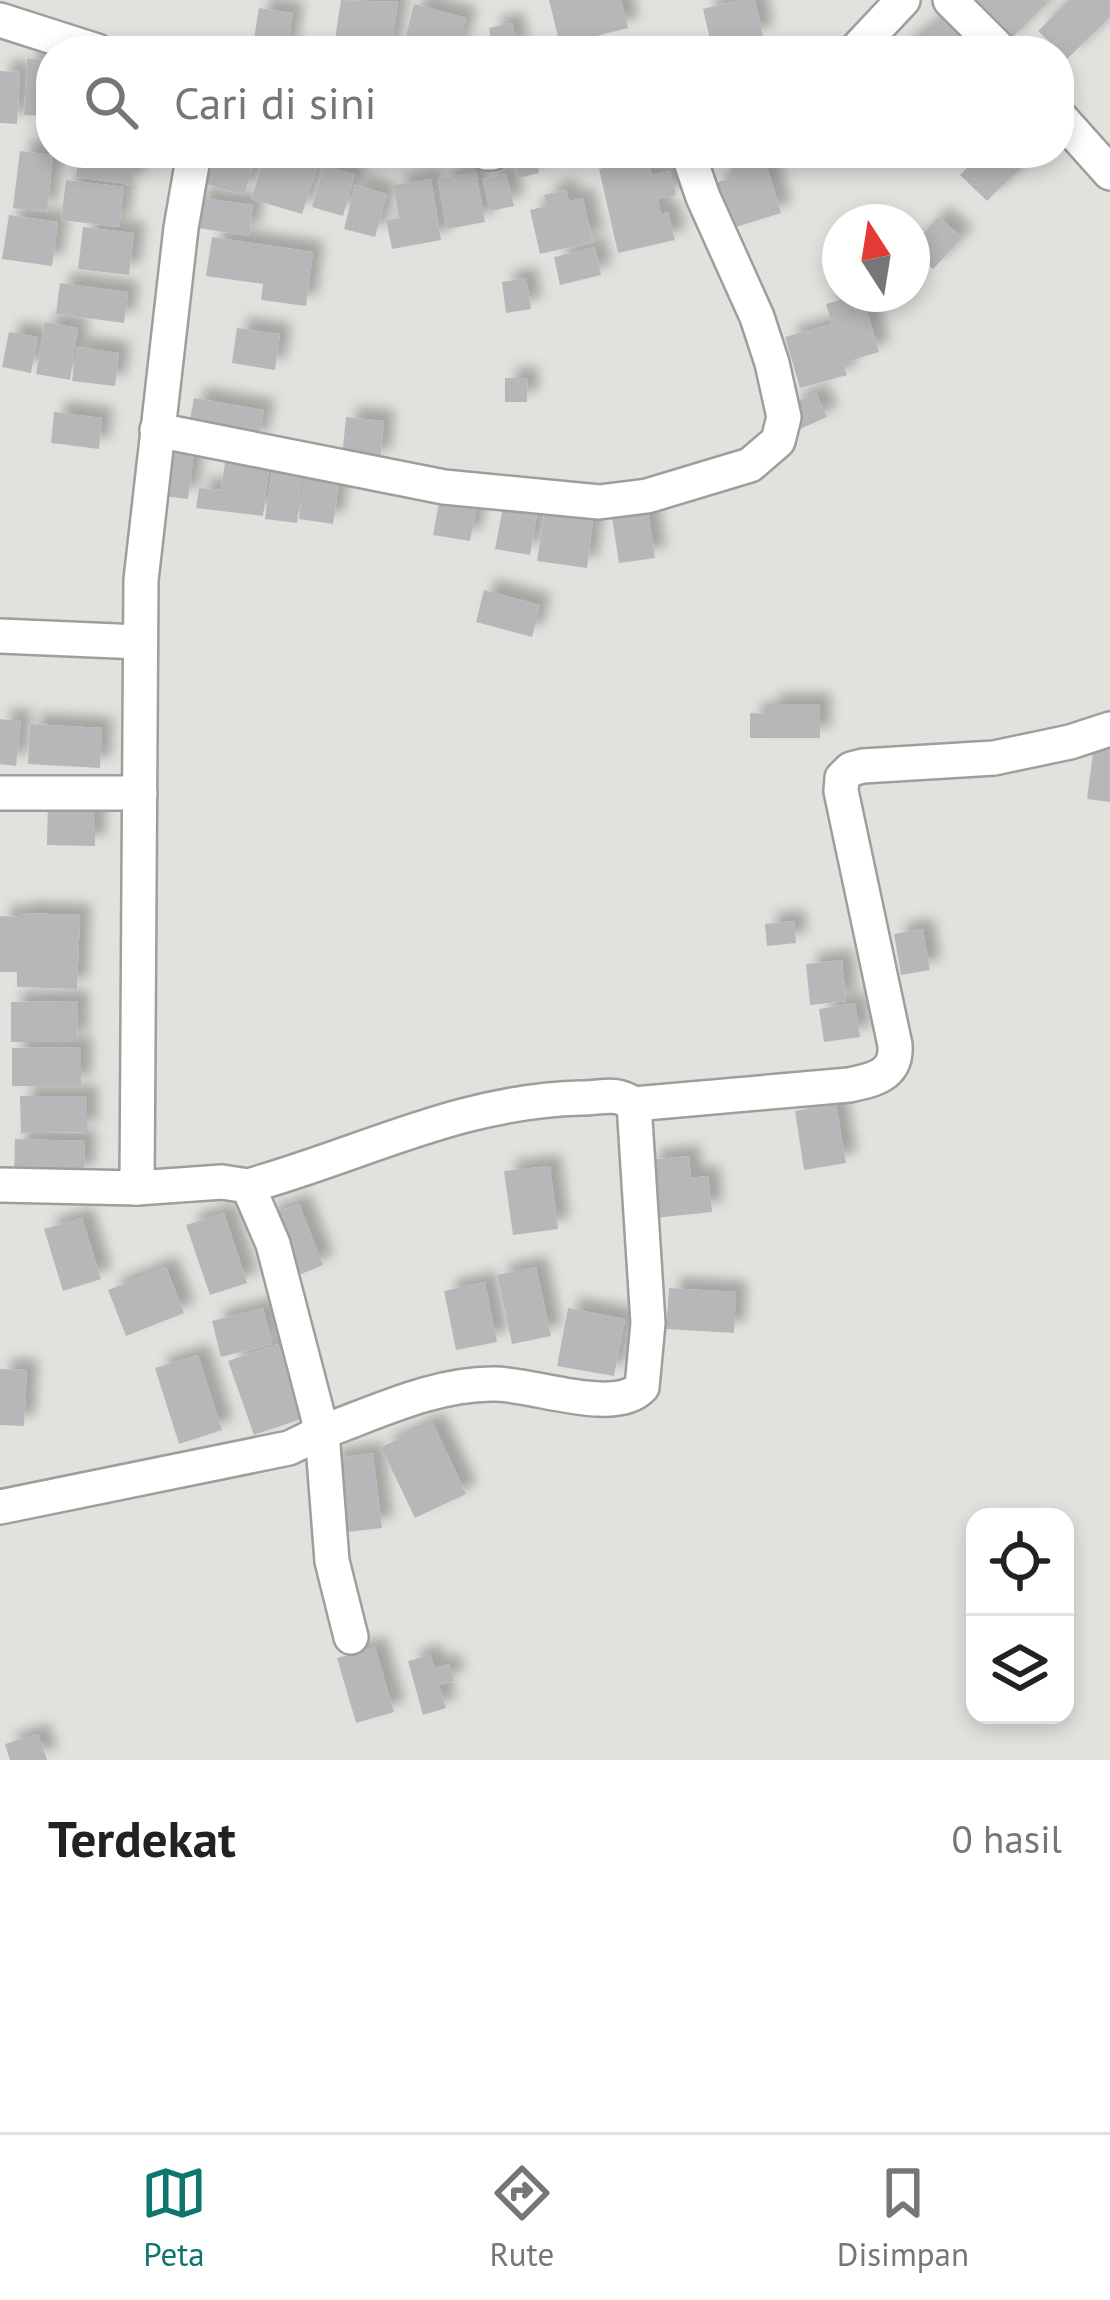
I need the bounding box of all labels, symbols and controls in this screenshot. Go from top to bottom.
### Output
search box [36,36,1074,168]
icon: search [78,69,144,135]
text: Cari di sini [174,73,377,131]
north arrow [822,204,930,312]
map controls [966,1508,1074,1724]
button: locate [966,1508,1074,1616]
button: layers [966,1616,1074,1724]
text: Terdekat [48,1805,236,1871]
text: 0 hasil [951,1813,1062,1864]
tab: Peta [141,2160,207,2275]
tab: Rute [489,2160,555,2275]
tab: Disimpan [837,2160,969,2275]

